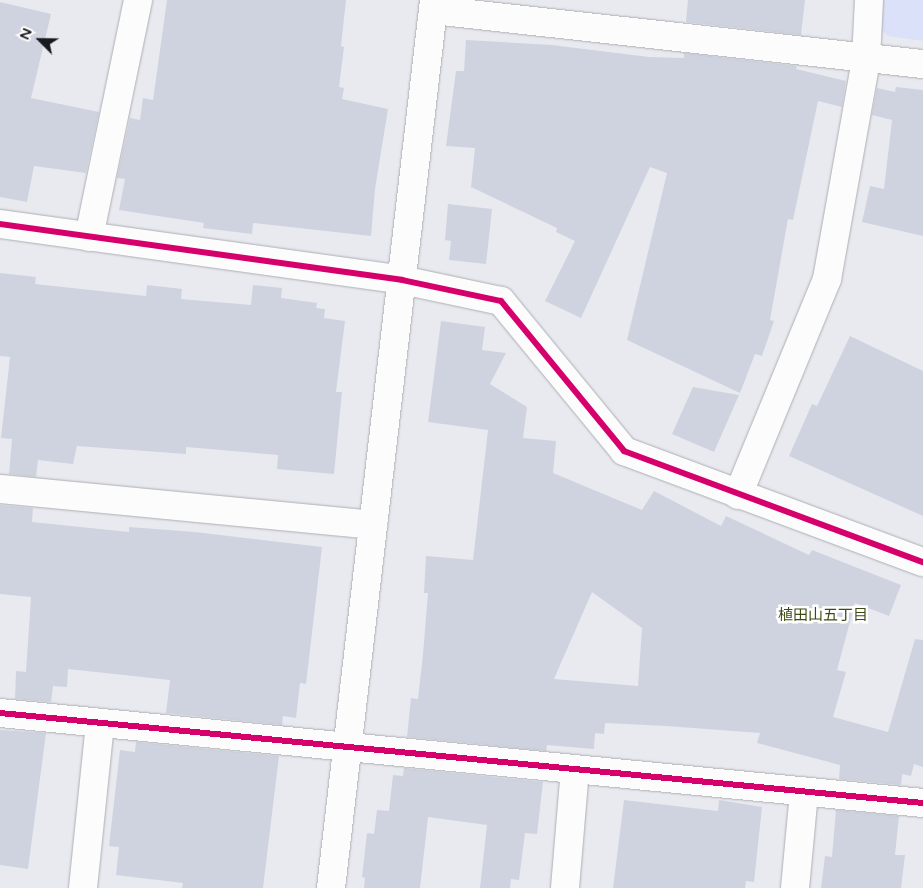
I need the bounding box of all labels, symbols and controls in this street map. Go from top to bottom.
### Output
north arrow [15,15,65,65]
text: N [16,25,36,42]
district label: 植田山五丁目 [778,607,868,625]

